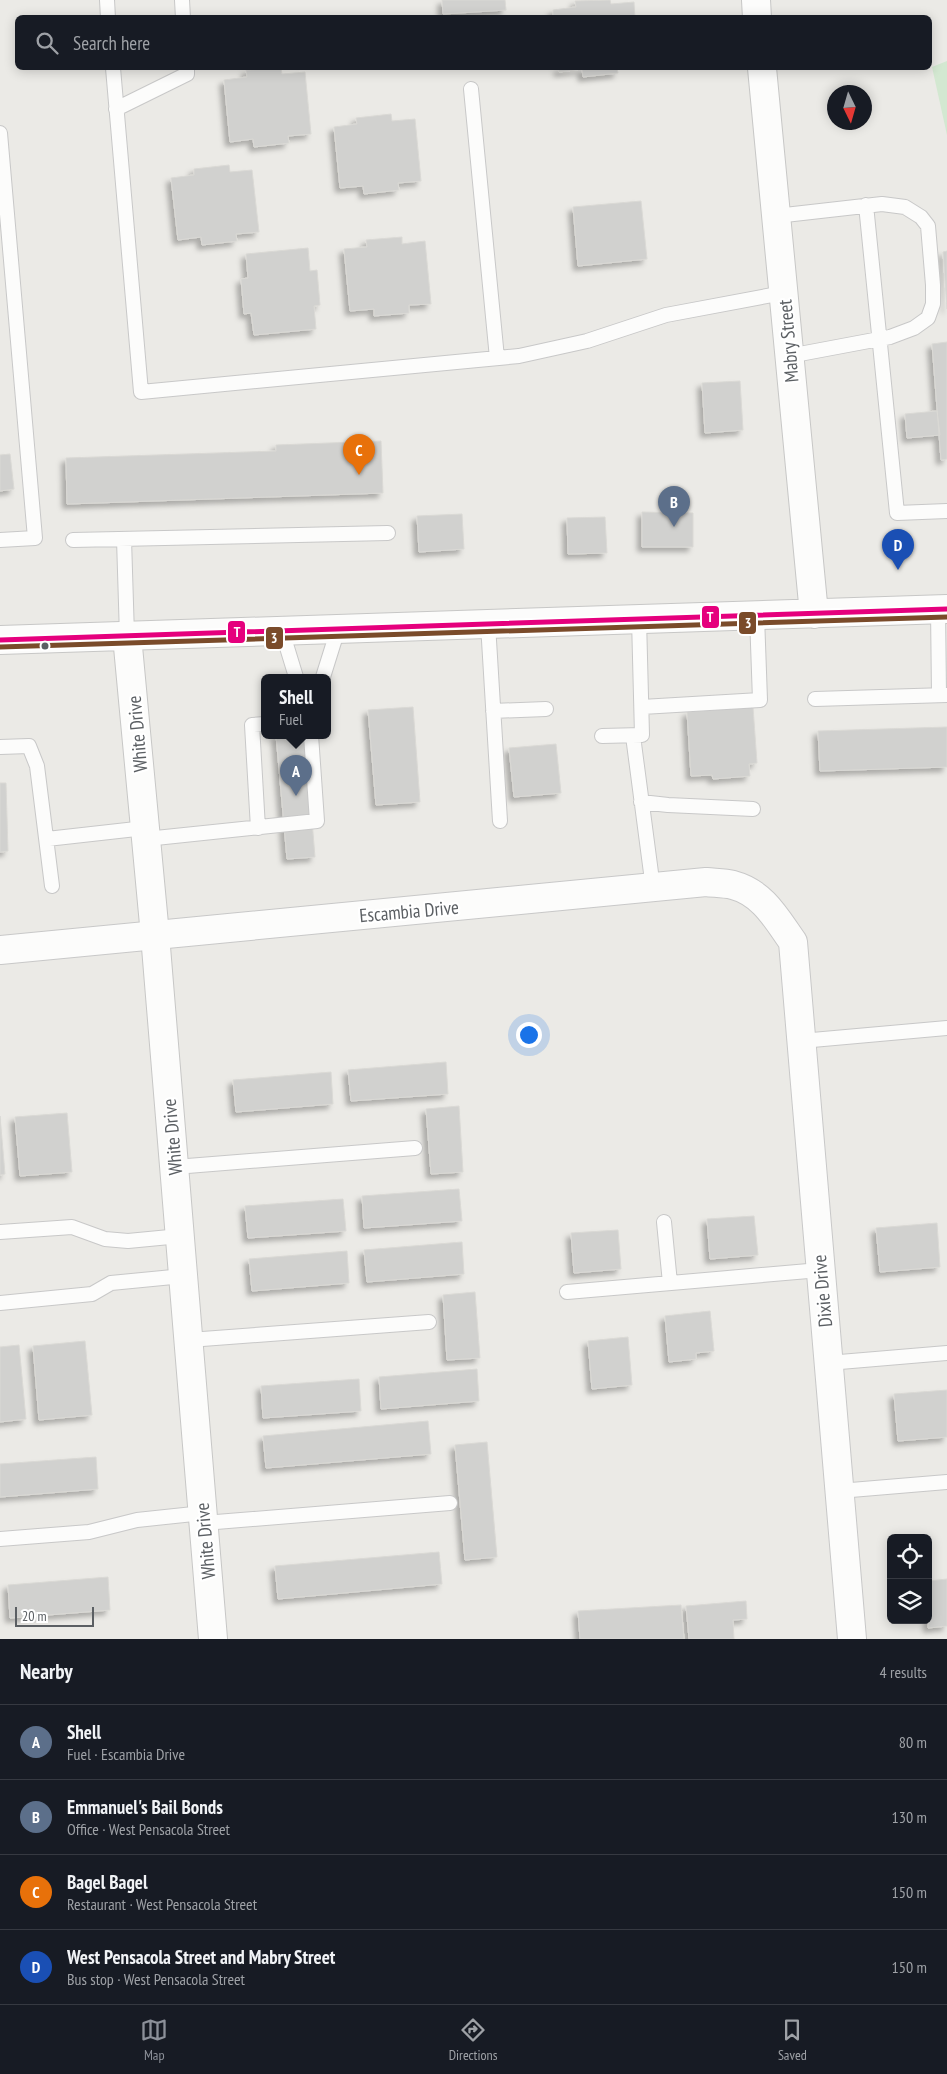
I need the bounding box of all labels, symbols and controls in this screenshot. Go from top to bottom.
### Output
search box [15,15,932,70]
icon: search [33,29,61,57]
text: Search here [73,31,150,55]
north arrow [827,85,872,130]
street label: Mabry Street [772,298,804,383]
pin: C [343,434,375,475]
pin: B [658,486,690,527]
pin: D [882,529,914,570]
line badge: T [701,605,720,629]
text: T [707,608,714,626]
line badge: 3 [738,611,757,635]
text: 3 [745,614,751,632]
line badge: T [227,620,246,644]
text: T [234,623,241,641]
line badge: 3 [265,626,284,650]
text: 3 [271,629,277,647]
unlabelled marker [40,641,50,651]
popup [261,674,331,739]
text: Shell [279,685,313,709]
street label: White Drive [122,695,152,773]
text: Fuel [279,709,303,729]
pin: A [280,755,312,796]
street label: Escambia Drive [358,895,460,927]
your location [516,1022,542,1048]
street label: White Drive [157,1098,187,1176]
street label: Dixie Drive [807,1254,837,1328]
street label: White Drive [190,1502,220,1580]
map controls [887,1534,932,1624]
button: locate [887,1534,932,1579]
button: layers [887,1579,932,1624]
scale bar [15,1604,94,1627]
text: 20 m [22,1607,47,1625]
text: Nearby [20,1658,73,1685]
text: 4 results [880,1662,927,1682]
text: Shell [67,1720,101,1744]
text: A [32,1732,40,1752]
text: 80 m [899,1732,927,1752]
text: Fuel · Escambia Drive [67,1744,185,1764]
text: Emmanuel's Bail Bonds [67,1795,223,1819]
text: B [32,1807,40,1827]
text: 130 m [892,1807,927,1827]
text: Office · West Pensacola Street [67,1819,230,1839]
text: Bagel Bagel [67,1870,148,1894]
text: C [32,1882,40,1902]
text: 150 m [892,1882,927,1902]
text: Restaurant · West Pensacola Street [67,1894,257,1914]
text: West Pensacola Street and Mabry Street [67,1945,335,1969]
text: D [32,1957,40,1977]
text: 150 m [892,1957,927,1977]
text: Bus stop · West Pensacola Street [67,1969,245,1989]
tab: Map [140,2016,168,2064]
tab: Directions [449,2016,497,2064]
tab: Saved [778,2016,807,2064]

